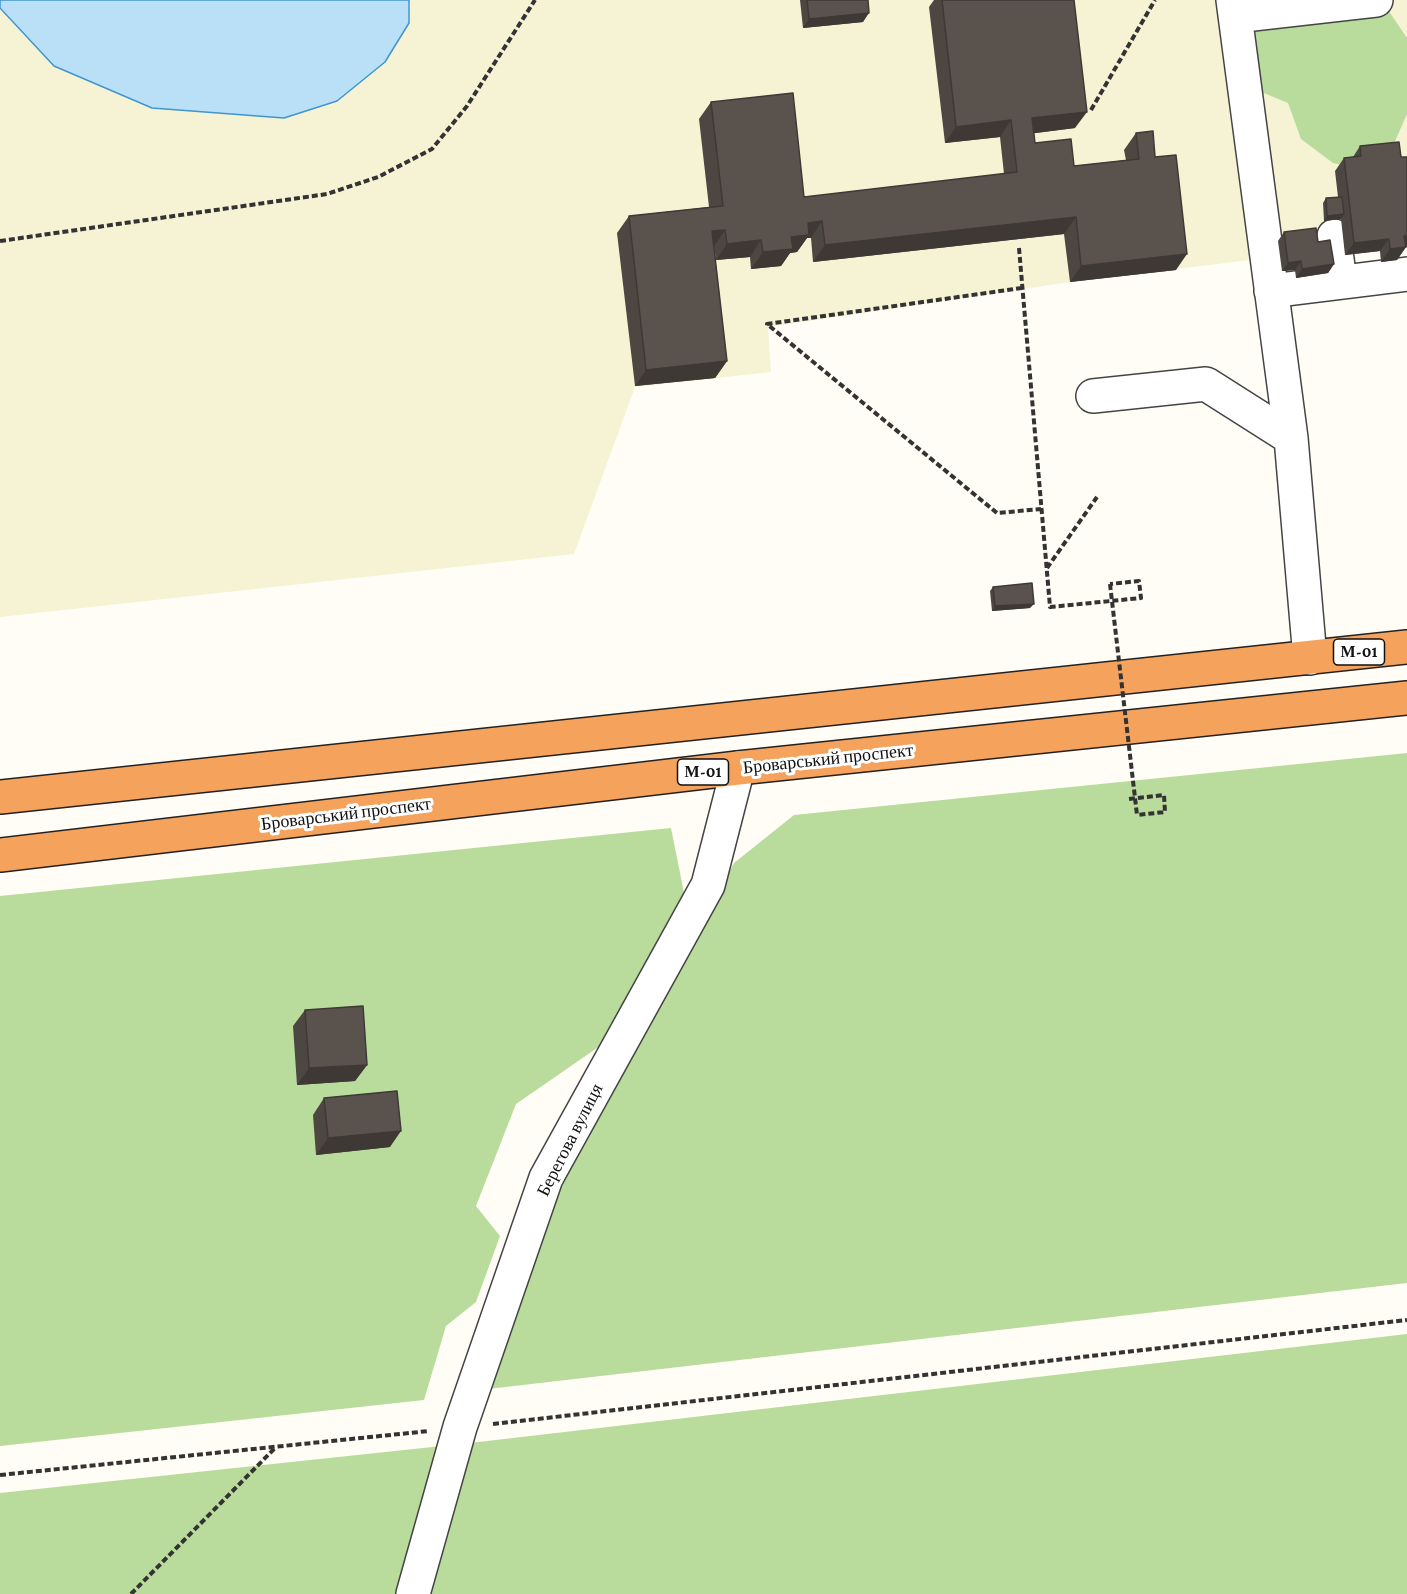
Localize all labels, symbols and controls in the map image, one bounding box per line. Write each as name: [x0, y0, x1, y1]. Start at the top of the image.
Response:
road number: М-01: [1334, 639, 1384, 665]
street label: Броварський проспект: [742, 739, 914, 779]
road number: М-01: [678, 759, 728, 785]
street label: Броварський проспект: [260, 793, 432, 835]
street label: Берегова вулиця: [532, 1080, 608, 1200]

